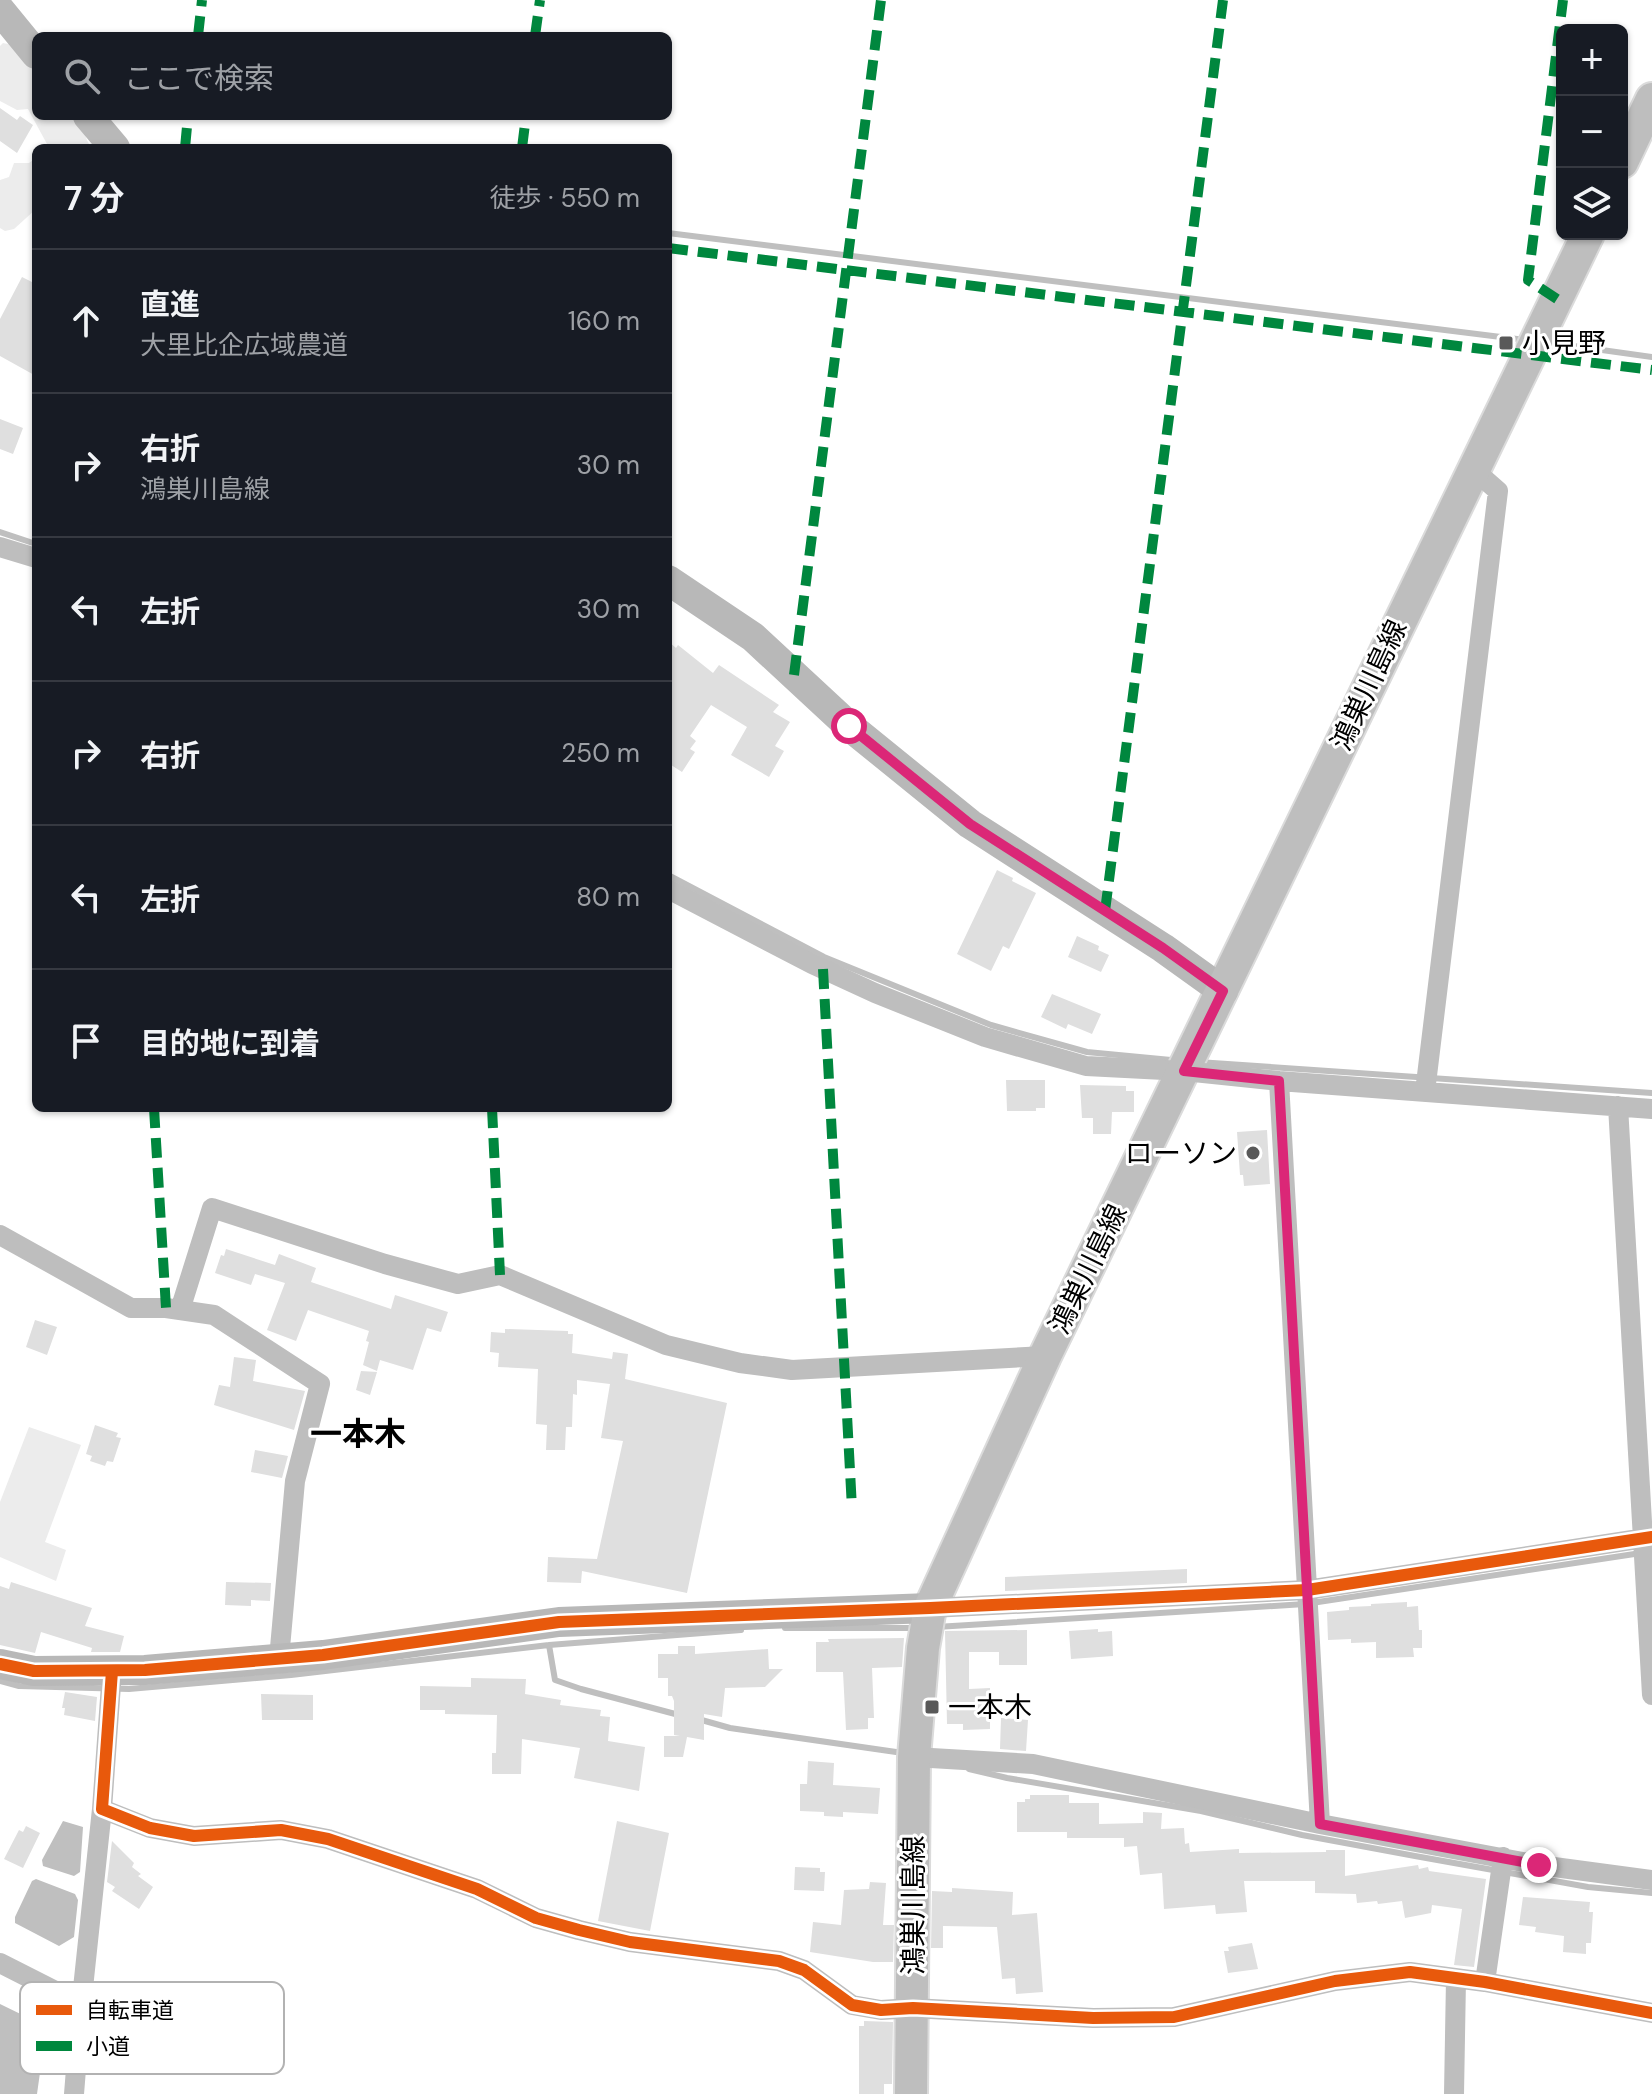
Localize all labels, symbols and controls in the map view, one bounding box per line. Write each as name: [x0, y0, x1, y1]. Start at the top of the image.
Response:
map controls: [1556, 24, 1628, 240]
button: +: [1556, 24, 1628, 96]
search box: [32, 32, 672, 120]
icon: search: [60, 54, 104, 98]
text: ここで検索: [124, 59, 274, 98]
button: −: [1556, 96, 1628, 168]
button: layers: [1556, 168, 1628, 240]
text: 7 分: [64, 176, 124, 221]
text: 徒歩 · 550 m: [489, 181, 640, 215]
text: 直進: [140, 285, 200, 324]
icon: ahead: [64, 299, 108, 343]
text: 160 m: [568, 304, 640, 338]
place label: 小見野: [1522, 325, 1606, 362]
text: 大里比企広域農道: [140, 328, 348, 362]
marker: 小見野: [1497, 334, 1515, 352]
text: 右折: [140, 429, 200, 468]
icon: right: [64, 443, 108, 487]
text: 30 m: [577, 448, 640, 482]
text: 鴻巣川島線: [140, 472, 270, 506]
icon: left: [64, 587, 108, 631]
text: 左折: [140, 592, 200, 631]
text: 30 m: [577, 592, 640, 626]
street label: 鴻巣川島線: [1323, 614, 1415, 756]
route start: [831, 708, 867, 744]
icon: right: [64, 731, 108, 775]
text: 右折: [140, 736, 200, 775]
text: 250 m: [561, 736, 640, 770]
icon: left: [64, 875, 108, 919]
text: 左折: [140, 880, 200, 919]
text: 80 m: [576, 880, 640, 914]
icon: arrive: [64, 1019, 108, 1063]
text: 目的地に到着: [140, 1024, 320, 1063]
place label: ローソン: [1125, 1135, 1237, 1172]
marker: ローソン: [1244, 1144, 1262, 1162]
street label: 鴻巣川島線: [1041, 1198, 1135, 1340]
district label: 一本木: [310, 1413, 406, 1455]
place label: 一本木: [948, 1689, 1032, 1726]
marker: 一本木: [923, 1698, 941, 1716]
street label: 鴻巣川島線: [895, 1835, 932, 1975]
route end: [1521, 1847, 1557, 1883]
legend: [20, 1982, 284, 2074]
text: 自転車道: [86, 1996, 174, 2025]
text: 小道: [86, 2032, 130, 2061]

